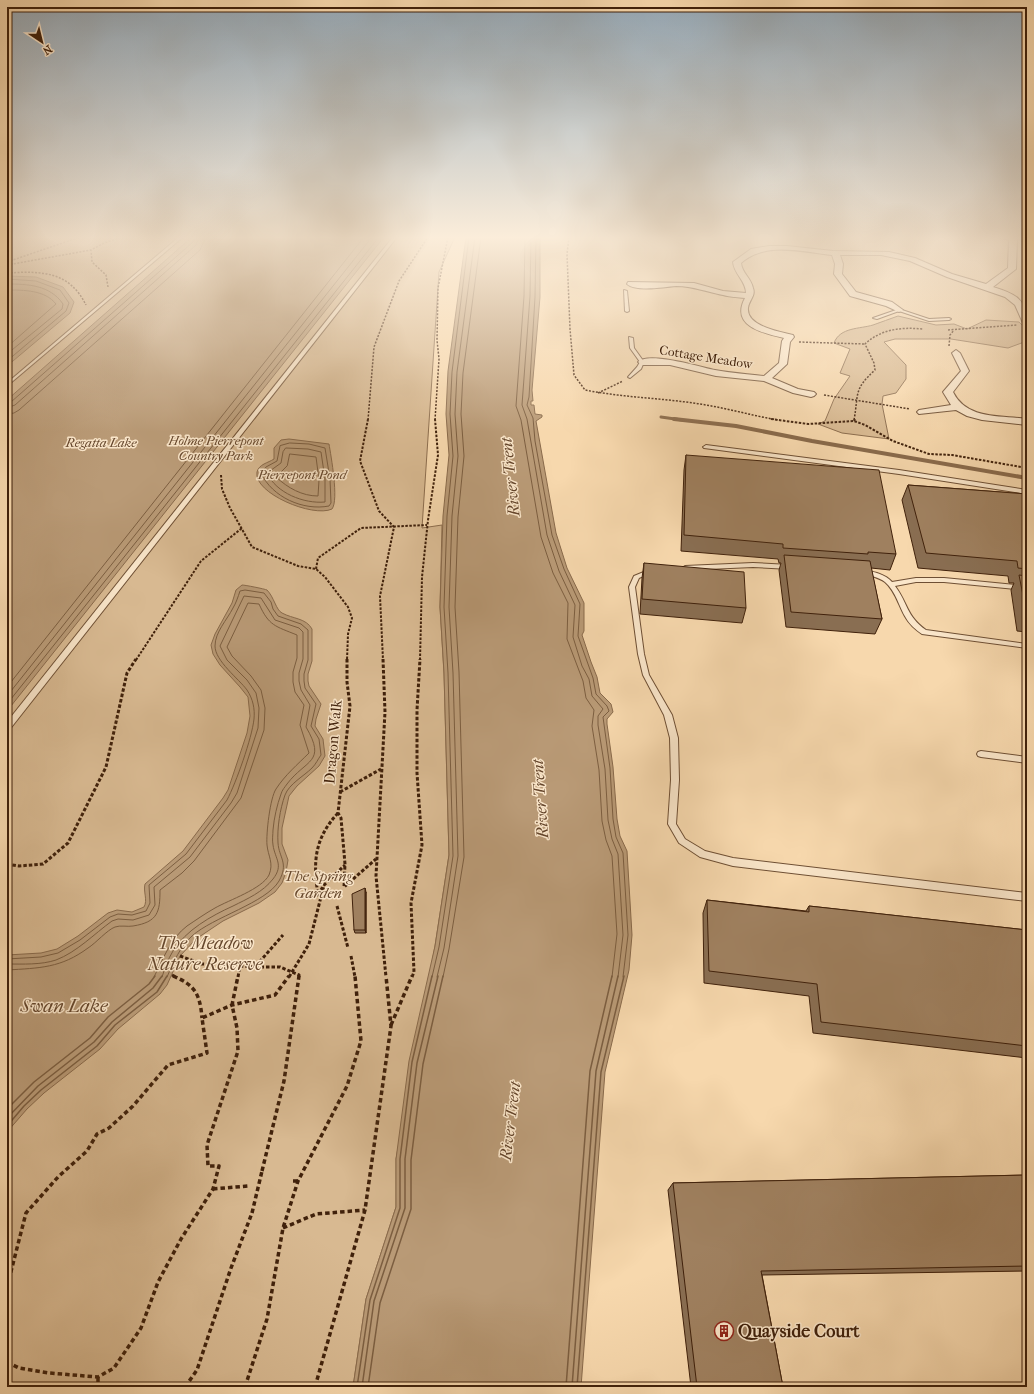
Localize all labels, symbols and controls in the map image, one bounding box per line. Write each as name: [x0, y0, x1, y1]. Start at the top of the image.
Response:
north arrow: [22, 22, 62, 62]
text: N: [40, 42, 55, 58]
street label: Cottage Meadow: [658, 342, 754, 372]
park label: Holme Pierrepont Country Park: [168, 433, 265, 463]
water label: Regatta Lake: [64, 435, 137, 450]
water label: River Trent: [496, 436, 524, 518]
water label: Pierrepont Pond: [257, 467, 349, 482]
street label: Dragon Walk: [320, 699, 346, 785]
water label: River Trent: [528, 758, 552, 840]
park label: The Spring Garden: [284, 867, 354, 902]
park label: The Meadow Nature Reserve: [147, 933, 263, 975]
water label: Swan Lake: [19, 995, 109, 1017]
water label: River Trent: [496, 1079, 524, 1162]
building icon: Quayside Court: [713, 1320, 735, 1342]
place label: Quayside Court: [738, 1321, 860, 1342]

